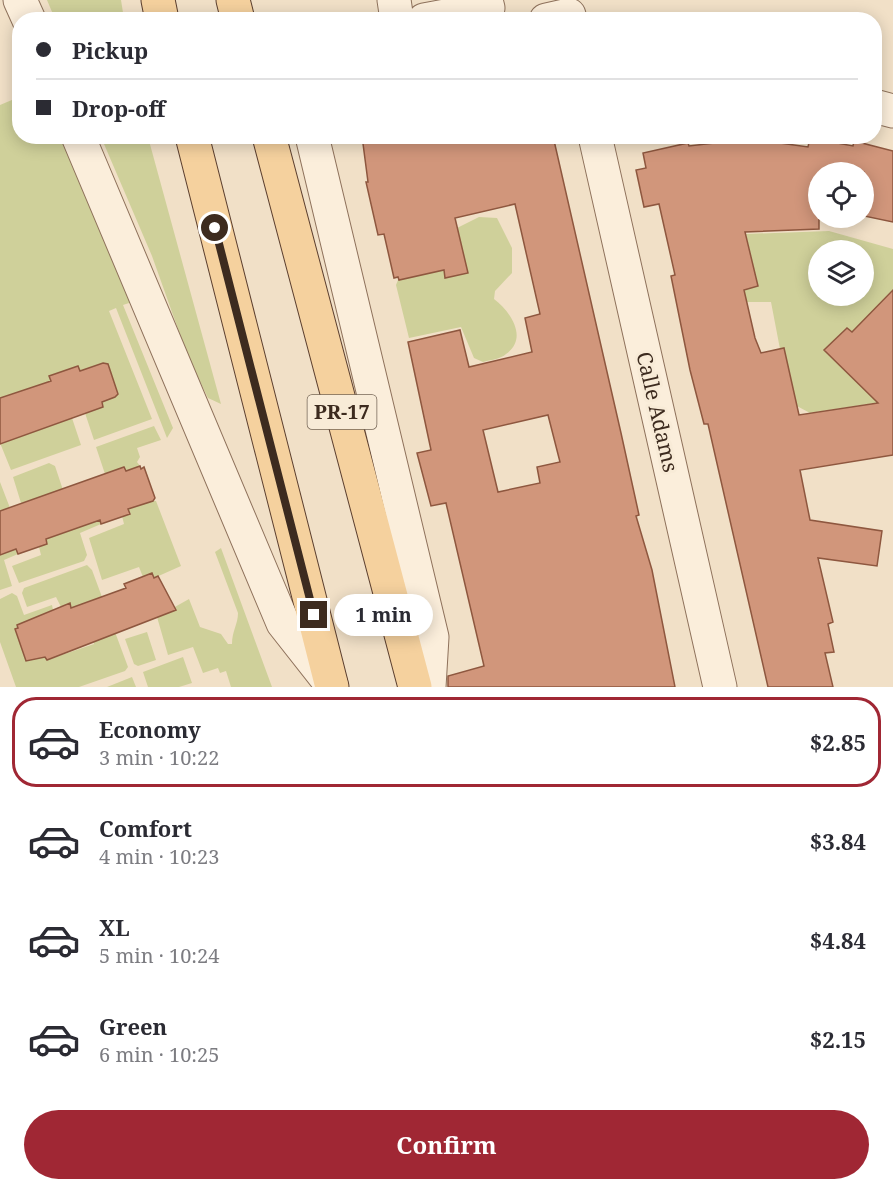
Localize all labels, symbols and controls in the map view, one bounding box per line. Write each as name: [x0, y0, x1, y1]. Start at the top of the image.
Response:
text: Pickup: [72, 35, 148, 65]
text: Drop-off: [72, 93, 165, 123]
map controls: [808, 162, 874, 306]
button: locate: [808, 162, 874, 228]
route start: [201, 214, 228, 241]
button: layers: [808, 240, 874, 306]
street label: Calle Adams: [631, 349, 685, 475]
road number: PR-17: [308, 395, 376, 429]
callout: 1 min: [335, 594, 434, 636]
route end: [300, 601, 327, 628]
text: 1 min: [355, 601, 412, 628]
text: Economy: [99, 714, 201, 744]
icon: car: [27, 715, 81, 769]
text: $2.85: [810, 727, 866, 757]
text: 3 min · 10:22: [99, 744, 219, 771]
text: Comfort: [99, 813, 192, 843]
icon: car: [27, 814, 81, 868]
text: $3.84: [810, 826, 866, 856]
text: 4 min · 10:23: [99, 843, 219, 870]
text: XL: [99, 912, 130, 942]
icon: car: [27, 913, 81, 967]
text: $4.84: [810, 925, 866, 955]
text: 5 min · 10:24: [99, 942, 219, 969]
text: Green: [99, 1011, 167, 1041]
icon: car: [27, 1012, 81, 1066]
text: $2.15: [810, 1024, 866, 1054]
text: 6 min · 10:25: [99, 1041, 219, 1068]
button: Confirm: [24, 1110, 869, 1179]

